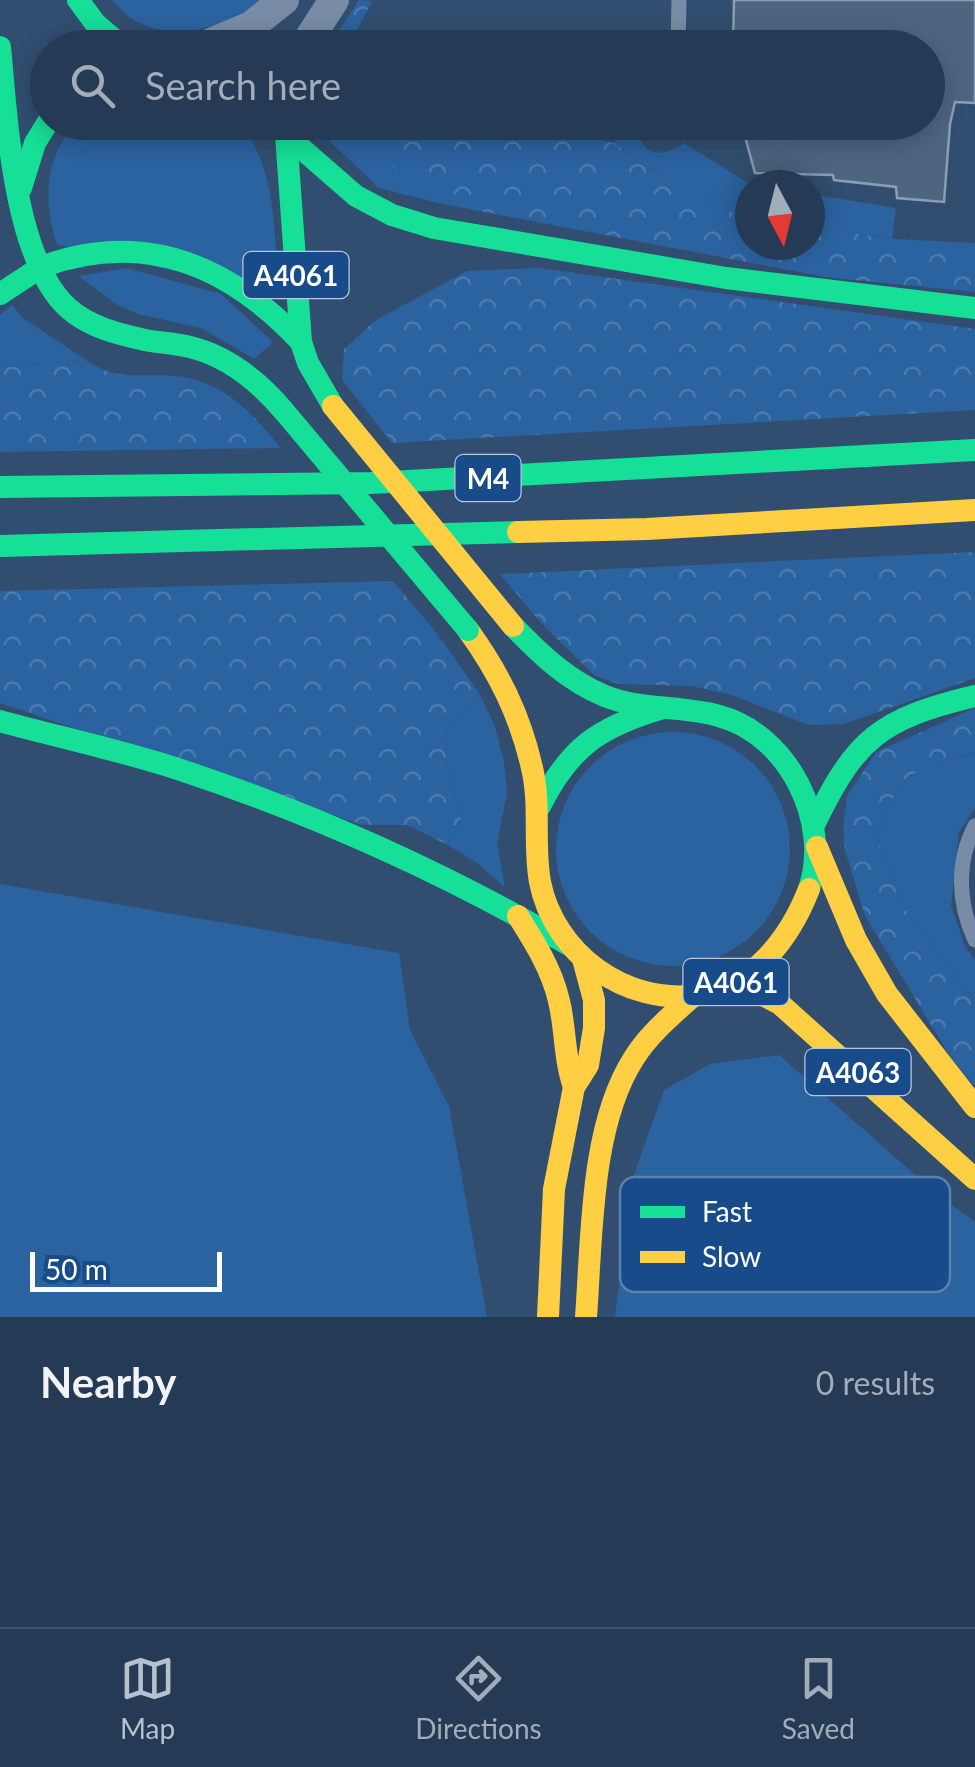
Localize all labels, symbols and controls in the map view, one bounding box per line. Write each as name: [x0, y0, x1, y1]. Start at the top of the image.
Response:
search box: [30, 30, 945, 140]
icon: search: [65, 58, 120, 113]
text: Search here: [145, 62, 341, 108]
north arrow: [735, 170, 825, 260]
road number: A4061: [244, 252, 348, 298]
road number: M4: [456, 455, 520, 501]
road number: A4061: [684, 959, 788, 1005]
road number: A4063: [806, 1049, 910, 1095]
legend: [620, 1177, 950, 1292]
text: Fast: [702, 1194, 752, 1228]
text: Slow: [702, 1239, 761, 1273]
scale bar: [30, 1247, 222, 1292]
text: 50 m: [45, 1252, 108, 1286]
text: Nearby: [40, 1357, 177, 1407]
text: 0 results: [816, 1363, 935, 1402]
tab: Map: [120, 1651, 175, 1745]
tab: Directions: [415, 1651, 542, 1745]
tab: Saved: [782, 1651, 855, 1745]

